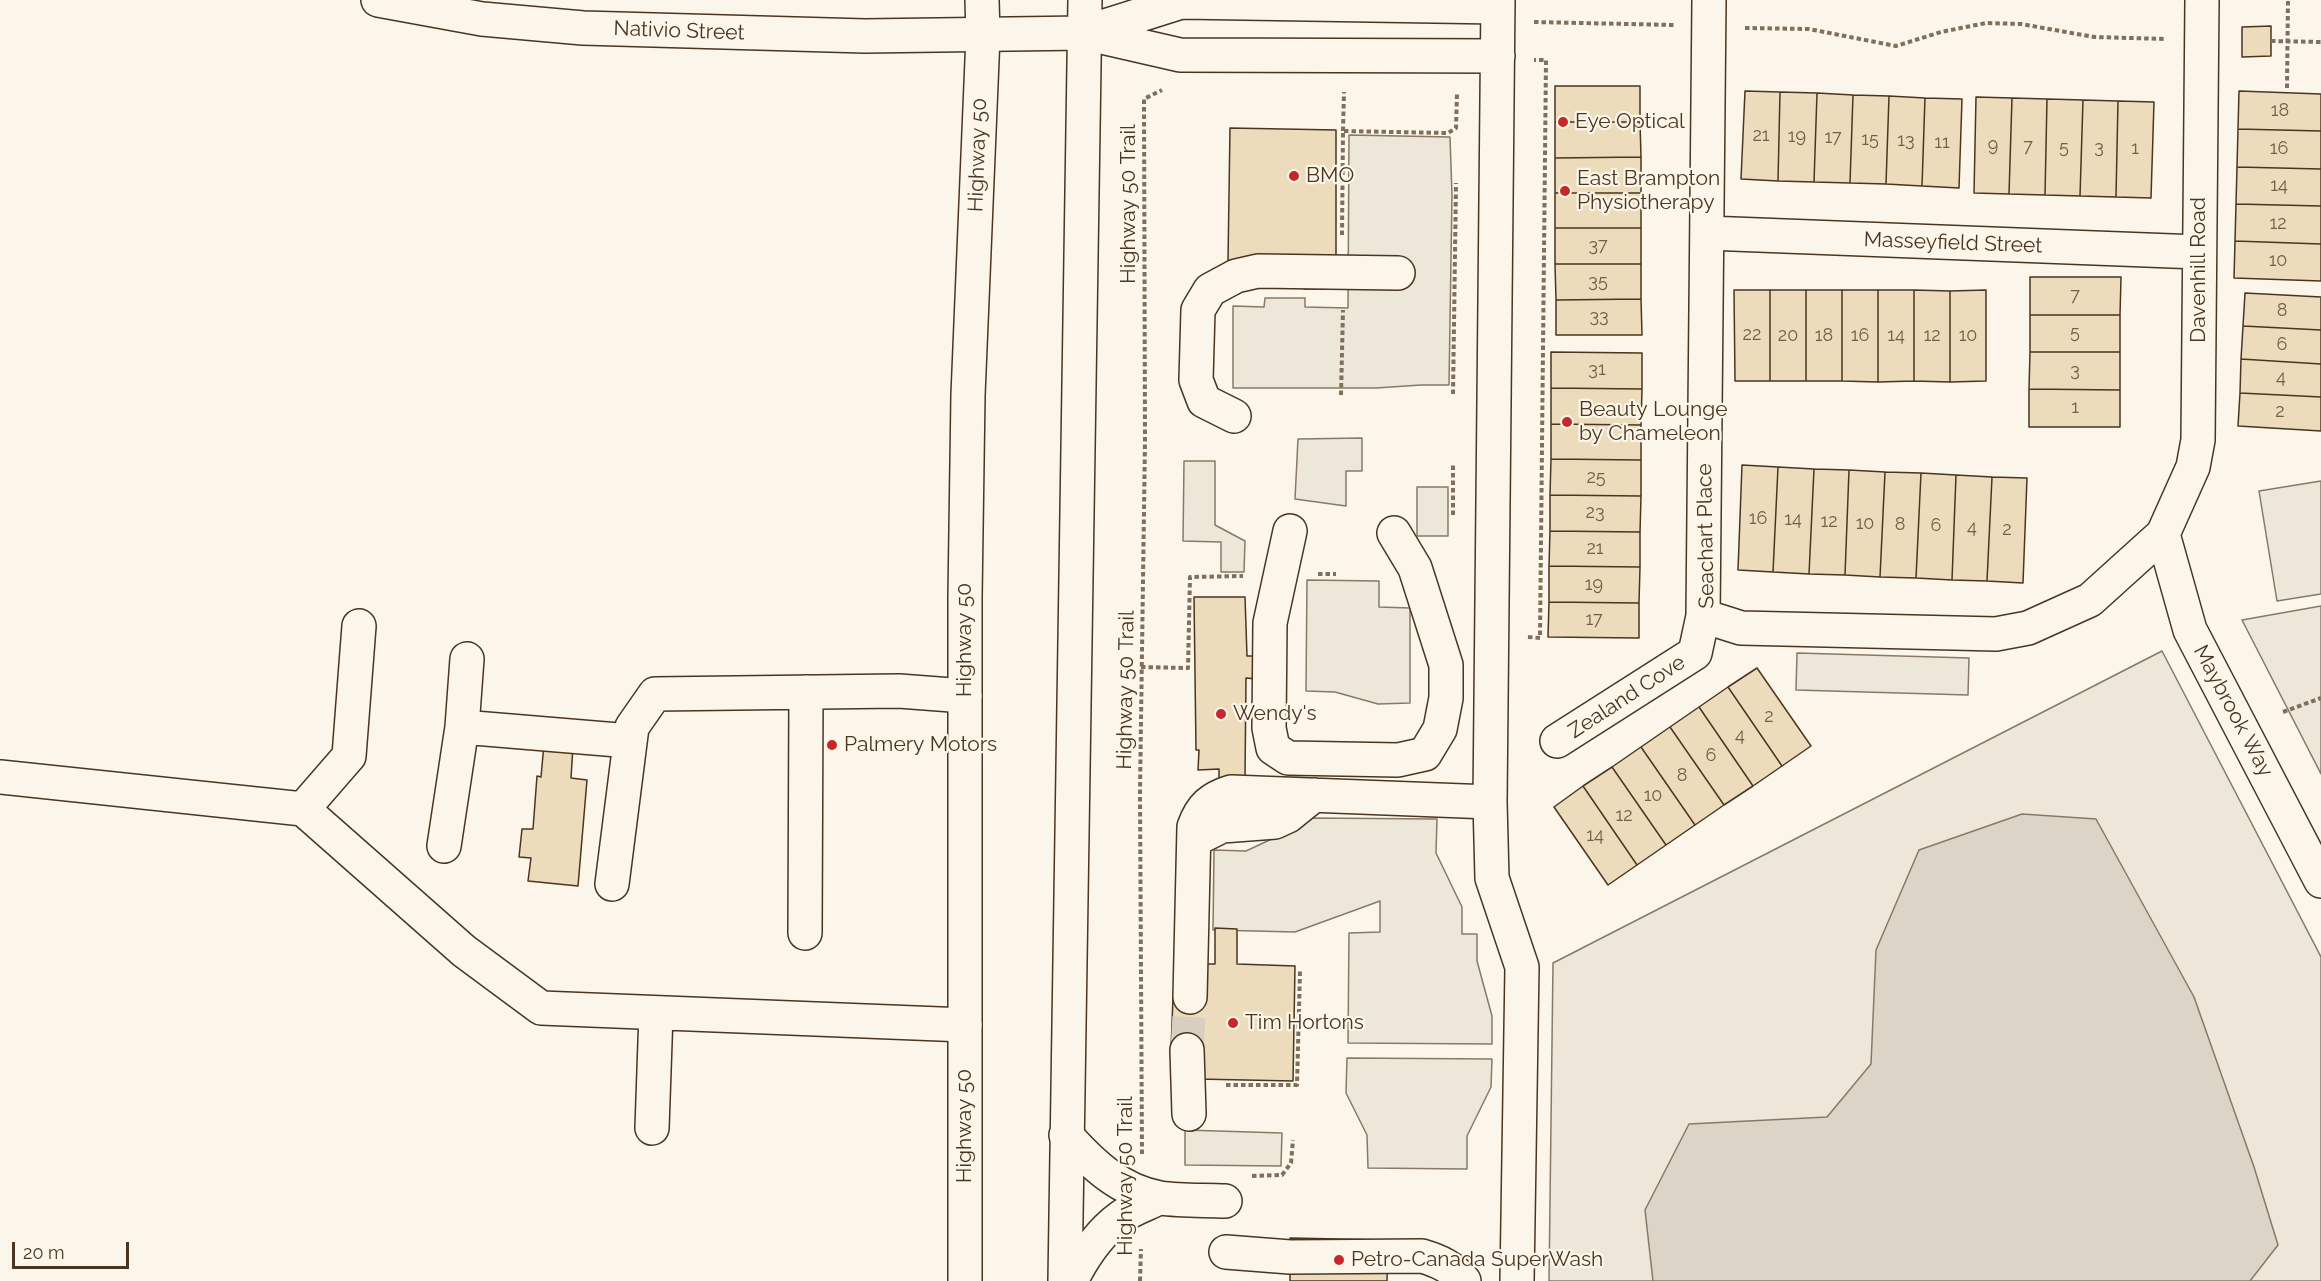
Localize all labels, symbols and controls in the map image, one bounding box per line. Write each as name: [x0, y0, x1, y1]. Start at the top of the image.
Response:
street label: Nativio Street: [613, 16, 745, 46]
street label: Highway 50: [963, 98, 993, 212]
house number: 18: [2271, 100, 2289, 122]
place label: Eye Optical: [1575, 109, 1685, 135]
marker: Eye Optical: [1556, 115, 1570, 129]
street label: Highway 50 Trail: [1116, 124, 1142, 284]
house number: 21: [1752, 125, 1770, 147]
house number: 19: [1788, 126, 1806, 148]
house number: 17: [1824, 127, 1842, 149]
house number: 15: [1861, 129, 1879, 151]
house number: 13: [1897, 130, 1915, 152]
house number: 11: [1934, 132, 1950, 154]
house number: 9: [1988, 135, 1998, 157]
house number: 7: [2023, 136, 2033, 158]
house number: 5: [2059, 137, 2069, 159]
house number: 3: [2094, 137, 2104, 159]
house number: 1: [2131, 138, 2139, 160]
house number: 16: [2270, 138, 2288, 160]
place label: BMO: [1306, 163, 1354, 189]
place label: East Brampton Physiotherapy: [1577, 166, 1720, 216]
marker: BMO: [1287, 169, 1301, 183]
house number: 14: [2270, 175, 2288, 197]
marker: East Brampton Physiotherapy: [1558, 184, 1572, 198]
street label: Davenhill Road: [2186, 197, 2212, 343]
house number: 12: [2269, 213, 2287, 235]
street label: Masseyfield Street: [1863, 227, 2043, 259]
house number: 37: [1588, 235, 1608, 257]
house number: 10: [2269, 250, 2287, 272]
house number: 35: [1588, 271, 1608, 293]
house number: 7: [2070, 285, 2080, 307]
house number: 8: [2277, 300, 2287, 322]
house number: 33: [1589, 306, 1609, 328]
house number: 5: [2070, 322, 2080, 344]
house number: 22: [1743, 324, 1761, 346]
house number: 20: [1778, 325, 1798, 347]
house number: 18: [1815, 325, 1833, 347]
house number: 16: [1851, 325, 1869, 347]
house number: 14: [1887, 325, 1905, 347]
house number: 12: [1923, 325, 1941, 347]
house number: 10: [1959, 325, 1977, 347]
house number: 6: [2277, 334, 2287, 356]
house number: 31: [1588, 359, 1606, 381]
house number: 3: [2070, 360, 2080, 382]
house number: 4: [2276, 367, 2286, 389]
place label: Beauty Lounge by Chameleon: [1579, 397, 1728, 447]
house number: 1: [2071, 397, 2079, 419]
house number: 2: [2275, 401, 2285, 423]
marker: Beauty Lounge by Chameleon: [1560, 415, 1574, 429]
street label: Seachart Place: [1692, 463, 1720, 609]
house number: 25: [1586, 467, 1606, 489]
house number: 23: [1586, 502, 1604, 524]
house number: 16: [1749, 508, 1767, 530]
house number: 14: [1784, 509, 1802, 531]
house number: 12: [1820, 511, 1838, 533]
house number: 10: [1856, 513, 1874, 535]
house number: 8: [1895, 514, 1905, 536]
house number: 6: [1931, 515, 1941, 537]
house number: 4: [1967, 517, 1977, 539]
house number: 2: [2002, 519, 2012, 541]
house number: 21: [1586, 538, 1604, 560]
house number: 19: [1585, 574, 1603, 596]
street label: Highway 50: [952, 583, 978, 697]
house number: 17: [1585, 609, 1603, 631]
street label: Highway 50 Trail: [1112, 610, 1140, 770]
street label: Maybrook Way: [2188, 641, 2278, 781]
street label: Zealand Cove: [1564, 650, 1690, 744]
place label: Wendy's: [1233, 701, 1317, 727]
house number: 2: [1764, 706, 1774, 728]
marker: Wendy's: [1214, 707, 1228, 721]
house number: 4: [1735, 725, 1745, 747]
place label: Palmery Motors: [844, 732, 997, 758]
marker: Palmery Motors: [825, 738, 839, 752]
house number: 6: [1706, 745, 1716, 767]
house number: 8: [1677, 765, 1687, 787]
house number: 10: [1644, 785, 1662, 807]
house number: 12: [1615, 805, 1633, 827]
house number: 14: [1586, 825, 1604, 847]
place label: Tim Hortons: [1245, 1010, 1364, 1036]
marker: Tim Hortons: [1226, 1016, 1240, 1030]
street label: Highway 50: [952, 1069, 978, 1183]
street label: Highway 50 Trail: [1113, 1096, 1139, 1256]
scale bar: [15, 1230, 132, 1268]
text: 20 m: [23, 1242, 65, 1263]
place label: Petro-Canada SuperWash: [1351, 1247, 1603, 1273]
marker: Petro-Canada SuperWash: [1332, 1253, 1346, 1267]

